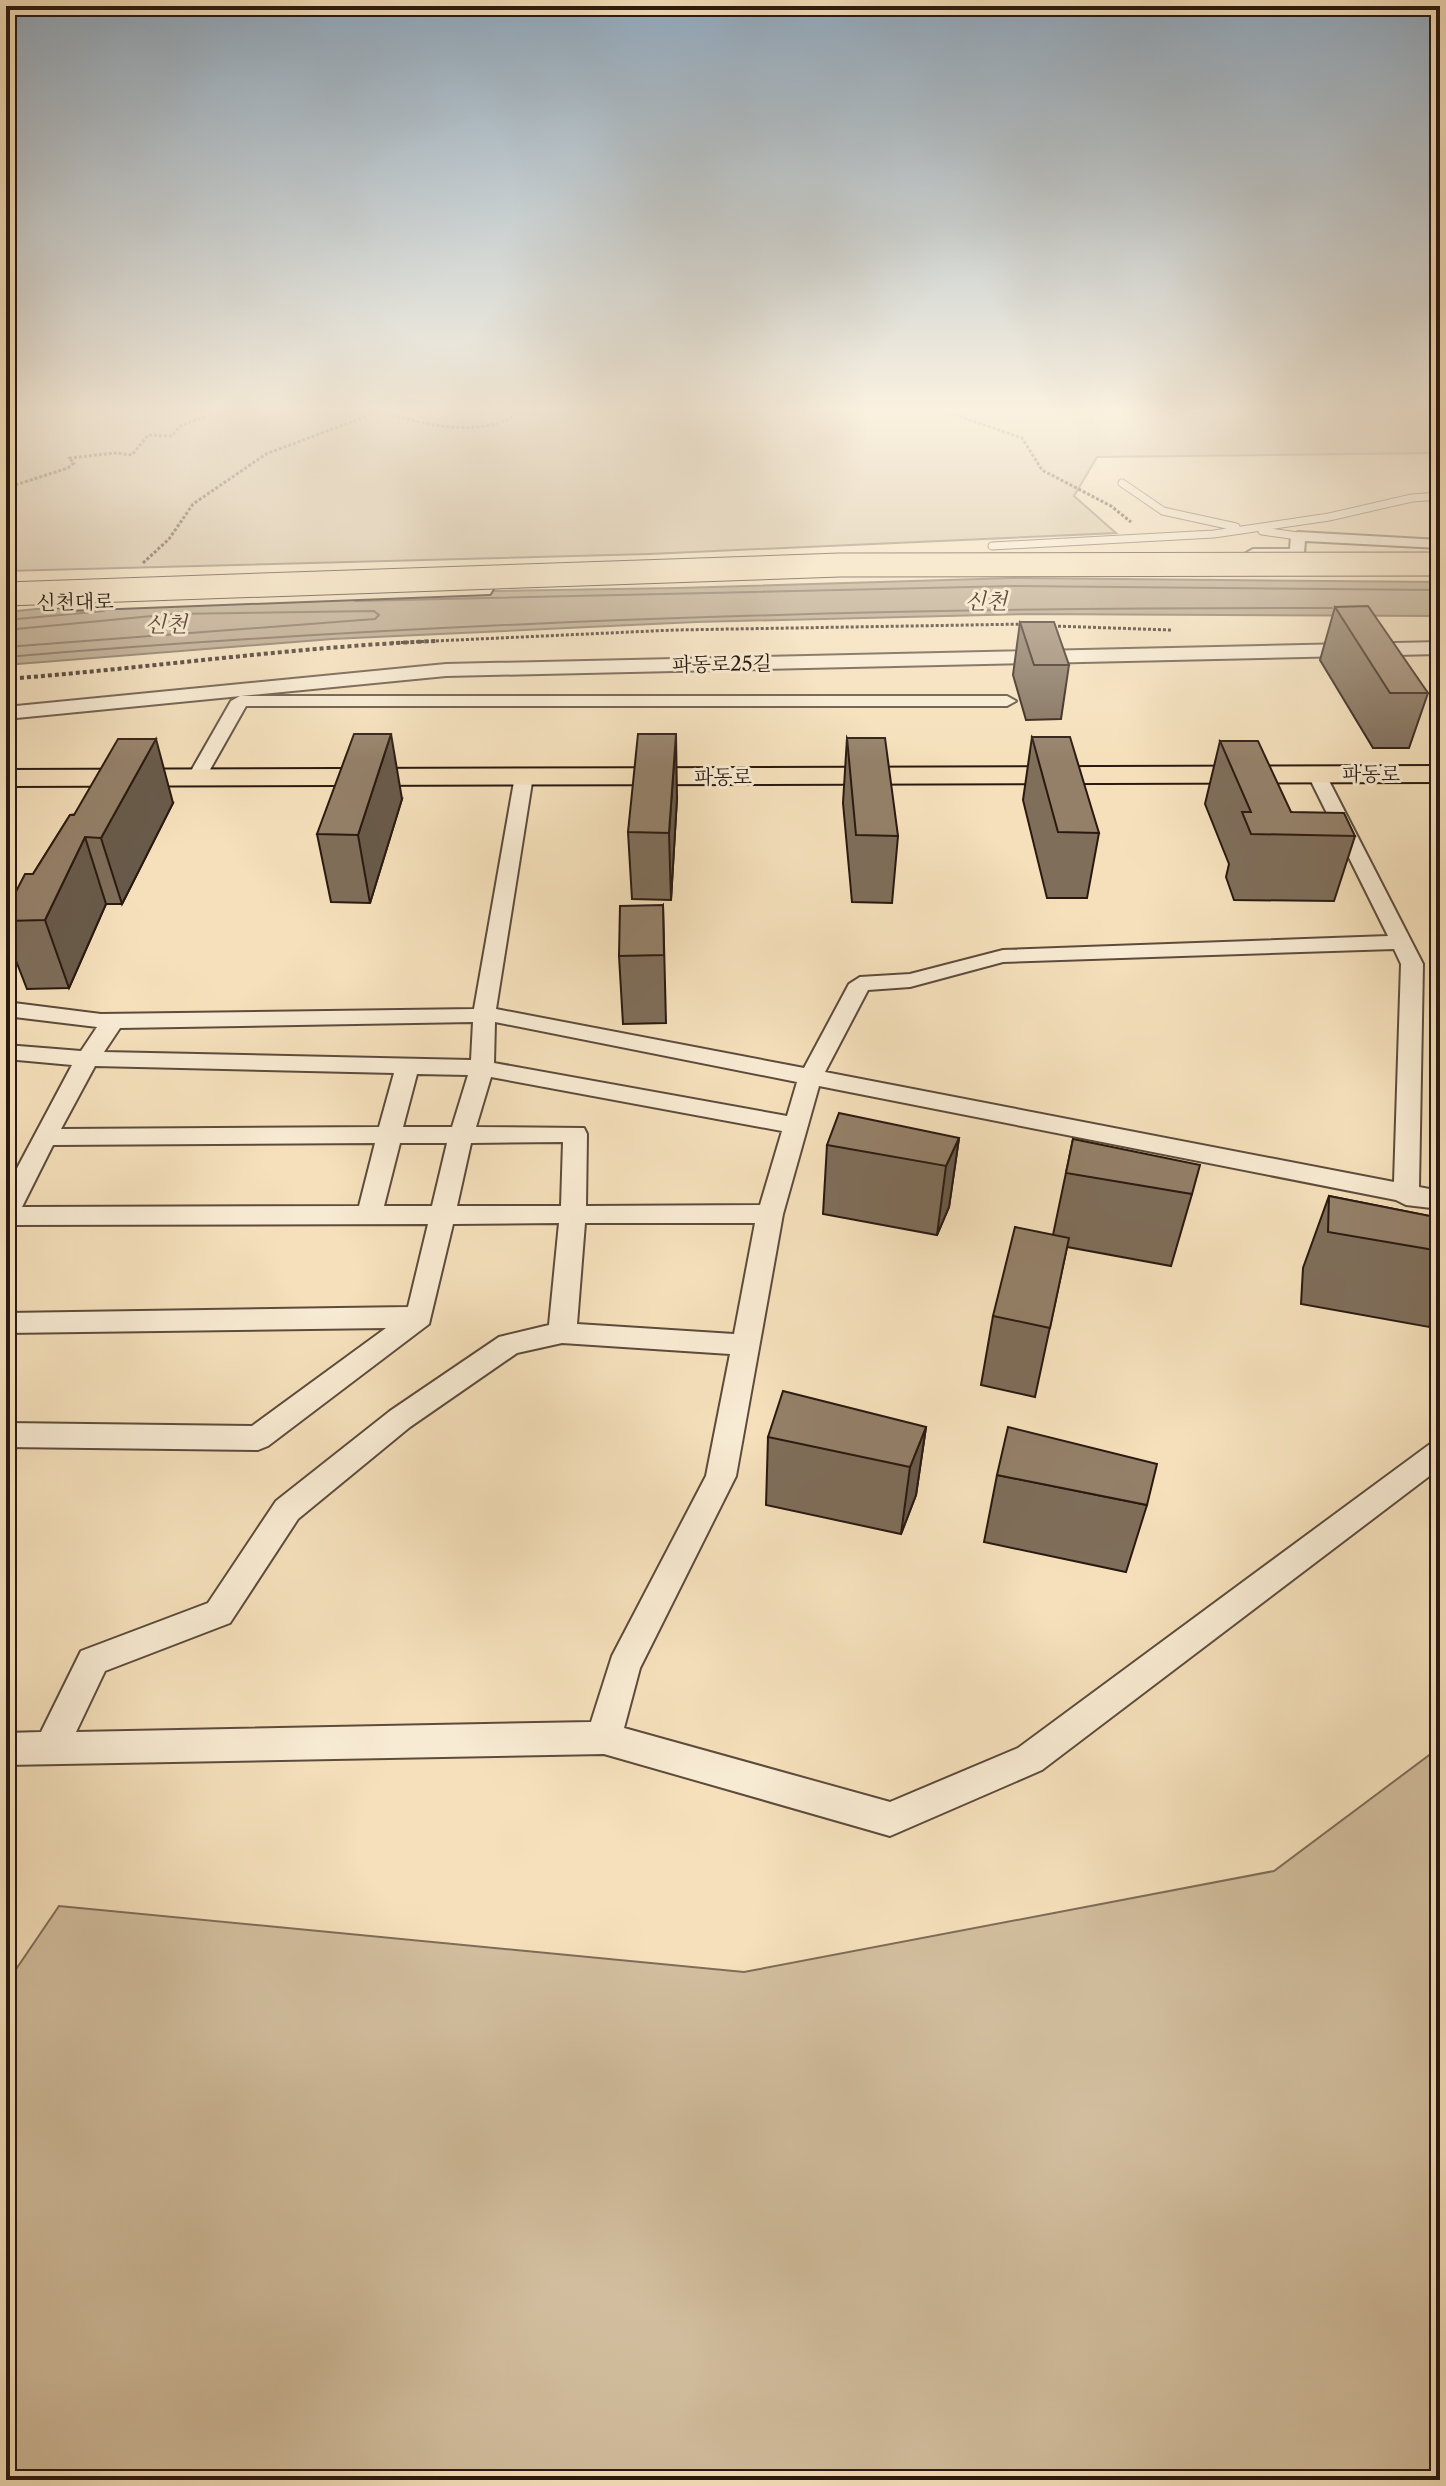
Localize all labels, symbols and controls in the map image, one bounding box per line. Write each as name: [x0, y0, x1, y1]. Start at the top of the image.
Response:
water label: 신천: [965, 588, 1009, 615]
street label: 신천대로: [36, 589, 114, 615]
water label: 신천: [145, 611, 189, 638]
street label: 파동로25길: [672, 651, 772, 677]
street label: 파동로: [1342, 762, 1400, 786]
street label: 파동로: [694, 765, 752, 789]

